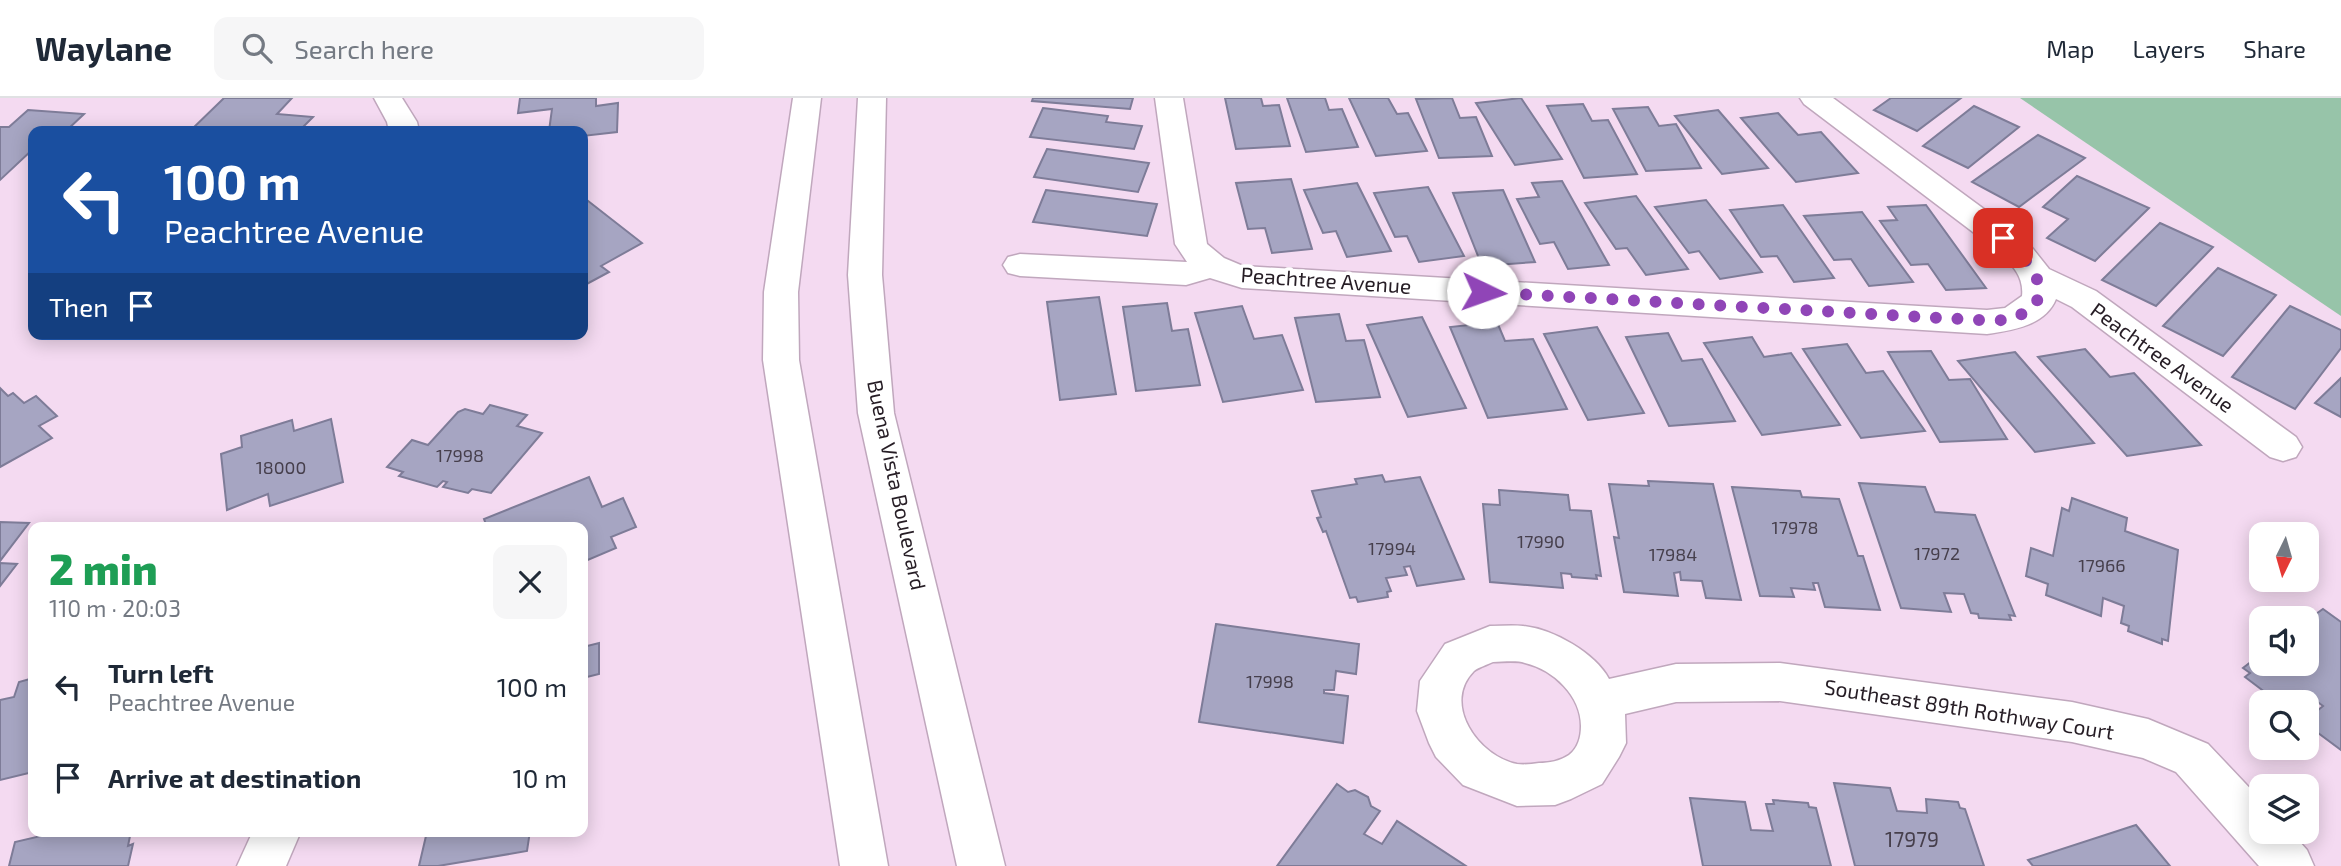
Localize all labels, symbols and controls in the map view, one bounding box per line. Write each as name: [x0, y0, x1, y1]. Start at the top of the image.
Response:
search box: [214, 17, 704, 80]
text: Waylane: [35, 28, 172, 68]
icon: search: [238, 29, 276, 67]
text: Search here: [294, 33, 434, 64]
text: Map: [2046, 34, 2094, 63]
text: Layers: [2132, 34, 2205, 63]
text: Share: [2243, 34, 2306, 63]
text: 100 m: [164, 151, 301, 210]
icon: left: [49, 154, 140, 245]
pin: [1973, 208, 2033, 268]
text: Peachtree Avenue: [164, 211, 424, 249]
icon: arrive: [1984, 219, 2022, 257]
position arrow: [1446, 255, 1520, 329]
street label: Peachtree Avenue: [1240, 261, 1412, 298]
icon: arrive: [122, 287, 160, 325]
text: Then: [49, 291, 108, 322]
street label: Peachtree Avenue: [2086, 296, 2239, 417]
street label: Buena Vista Boulevard: [863, 377, 932, 592]
house number: 17998: [436, 444, 484, 466]
house number: 18000: [256, 456, 306, 478]
house number: 17978: [1772, 516, 1818, 538]
north arrow: [2249, 522, 2319, 592]
map controls: [2249, 522, 2319, 844]
house number: 17990: [1517, 530, 1565, 552]
house number: 17994: [1368, 537, 1416, 559]
house number: 17972: [1914, 542, 1960, 564]
text: 2 min: [49, 543, 158, 593]
house number: 17984: [1649, 543, 1697, 565]
button: close: [493, 545, 567, 619]
house number: 17966: [2078, 554, 2126, 576]
text: 110 m · 20:03: [49, 594, 181, 622]
button: sound: [2249, 606, 2319, 676]
text: Turn left: [108, 657, 214, 688]
icon: left: [49, 668, 87, 706]
house number: 17998: [1246, 670, 1294, 692]
text: 100 m: [497, 671, 567, 702]
street label: Southeast 89th Rothway Court: [1823, 673, 2116, 744]
text: Peachtree Avenue: [108, 688, 295, 716]
button: search: [2249, 690, 2319, 760]
icon: arrive: [49, 759, 87, 797]
text: Arrive at destination: [108, 762, 361, 793]
text: 10 m: [512, 762, 567, 793]
button: layers: [2249, 774, 2319, 844]
house number: 17979: [1885, 826, 1939, 851]

